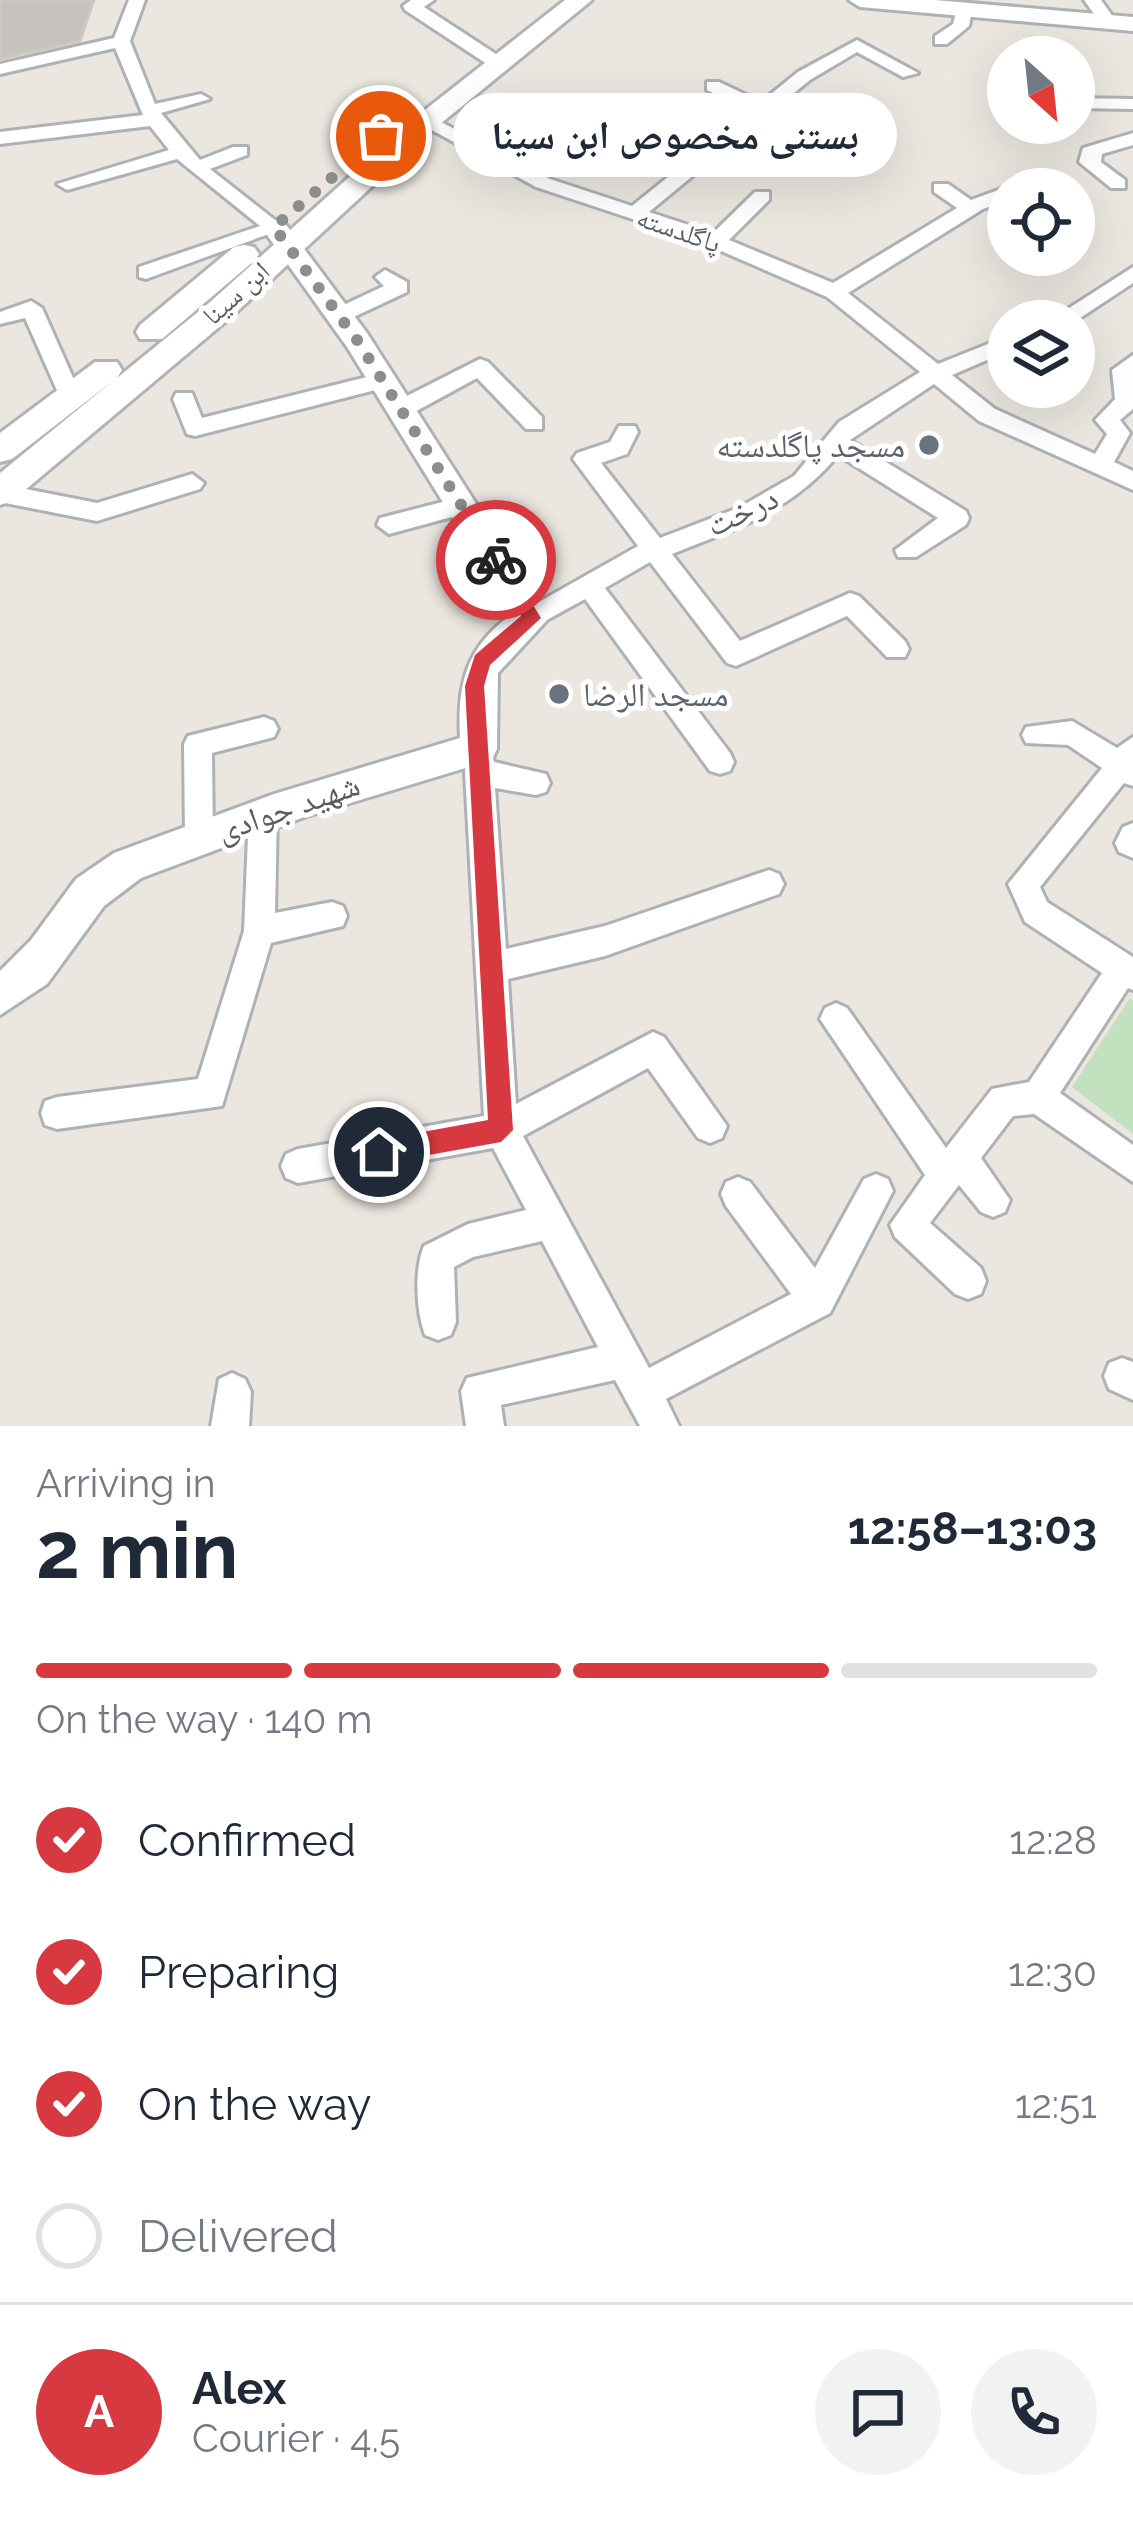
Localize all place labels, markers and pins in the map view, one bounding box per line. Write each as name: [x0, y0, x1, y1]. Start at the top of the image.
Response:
pin: [330, 85, 432, 187]
callout: بستنی مخصوص ابن سینا: [453, 94, 897, 178]
place label: مسجد پاگلدسته: [716, 426, 905, 465]
marker: مسجد پاگلدسته: [916, 432, 942, 458]
place label: مسجد الرضا: [583, 675, 728, 714]
marker: مسجد الرضا: [546, 681, 572, 707]
pin: [328, 1101, 430, 1203]

